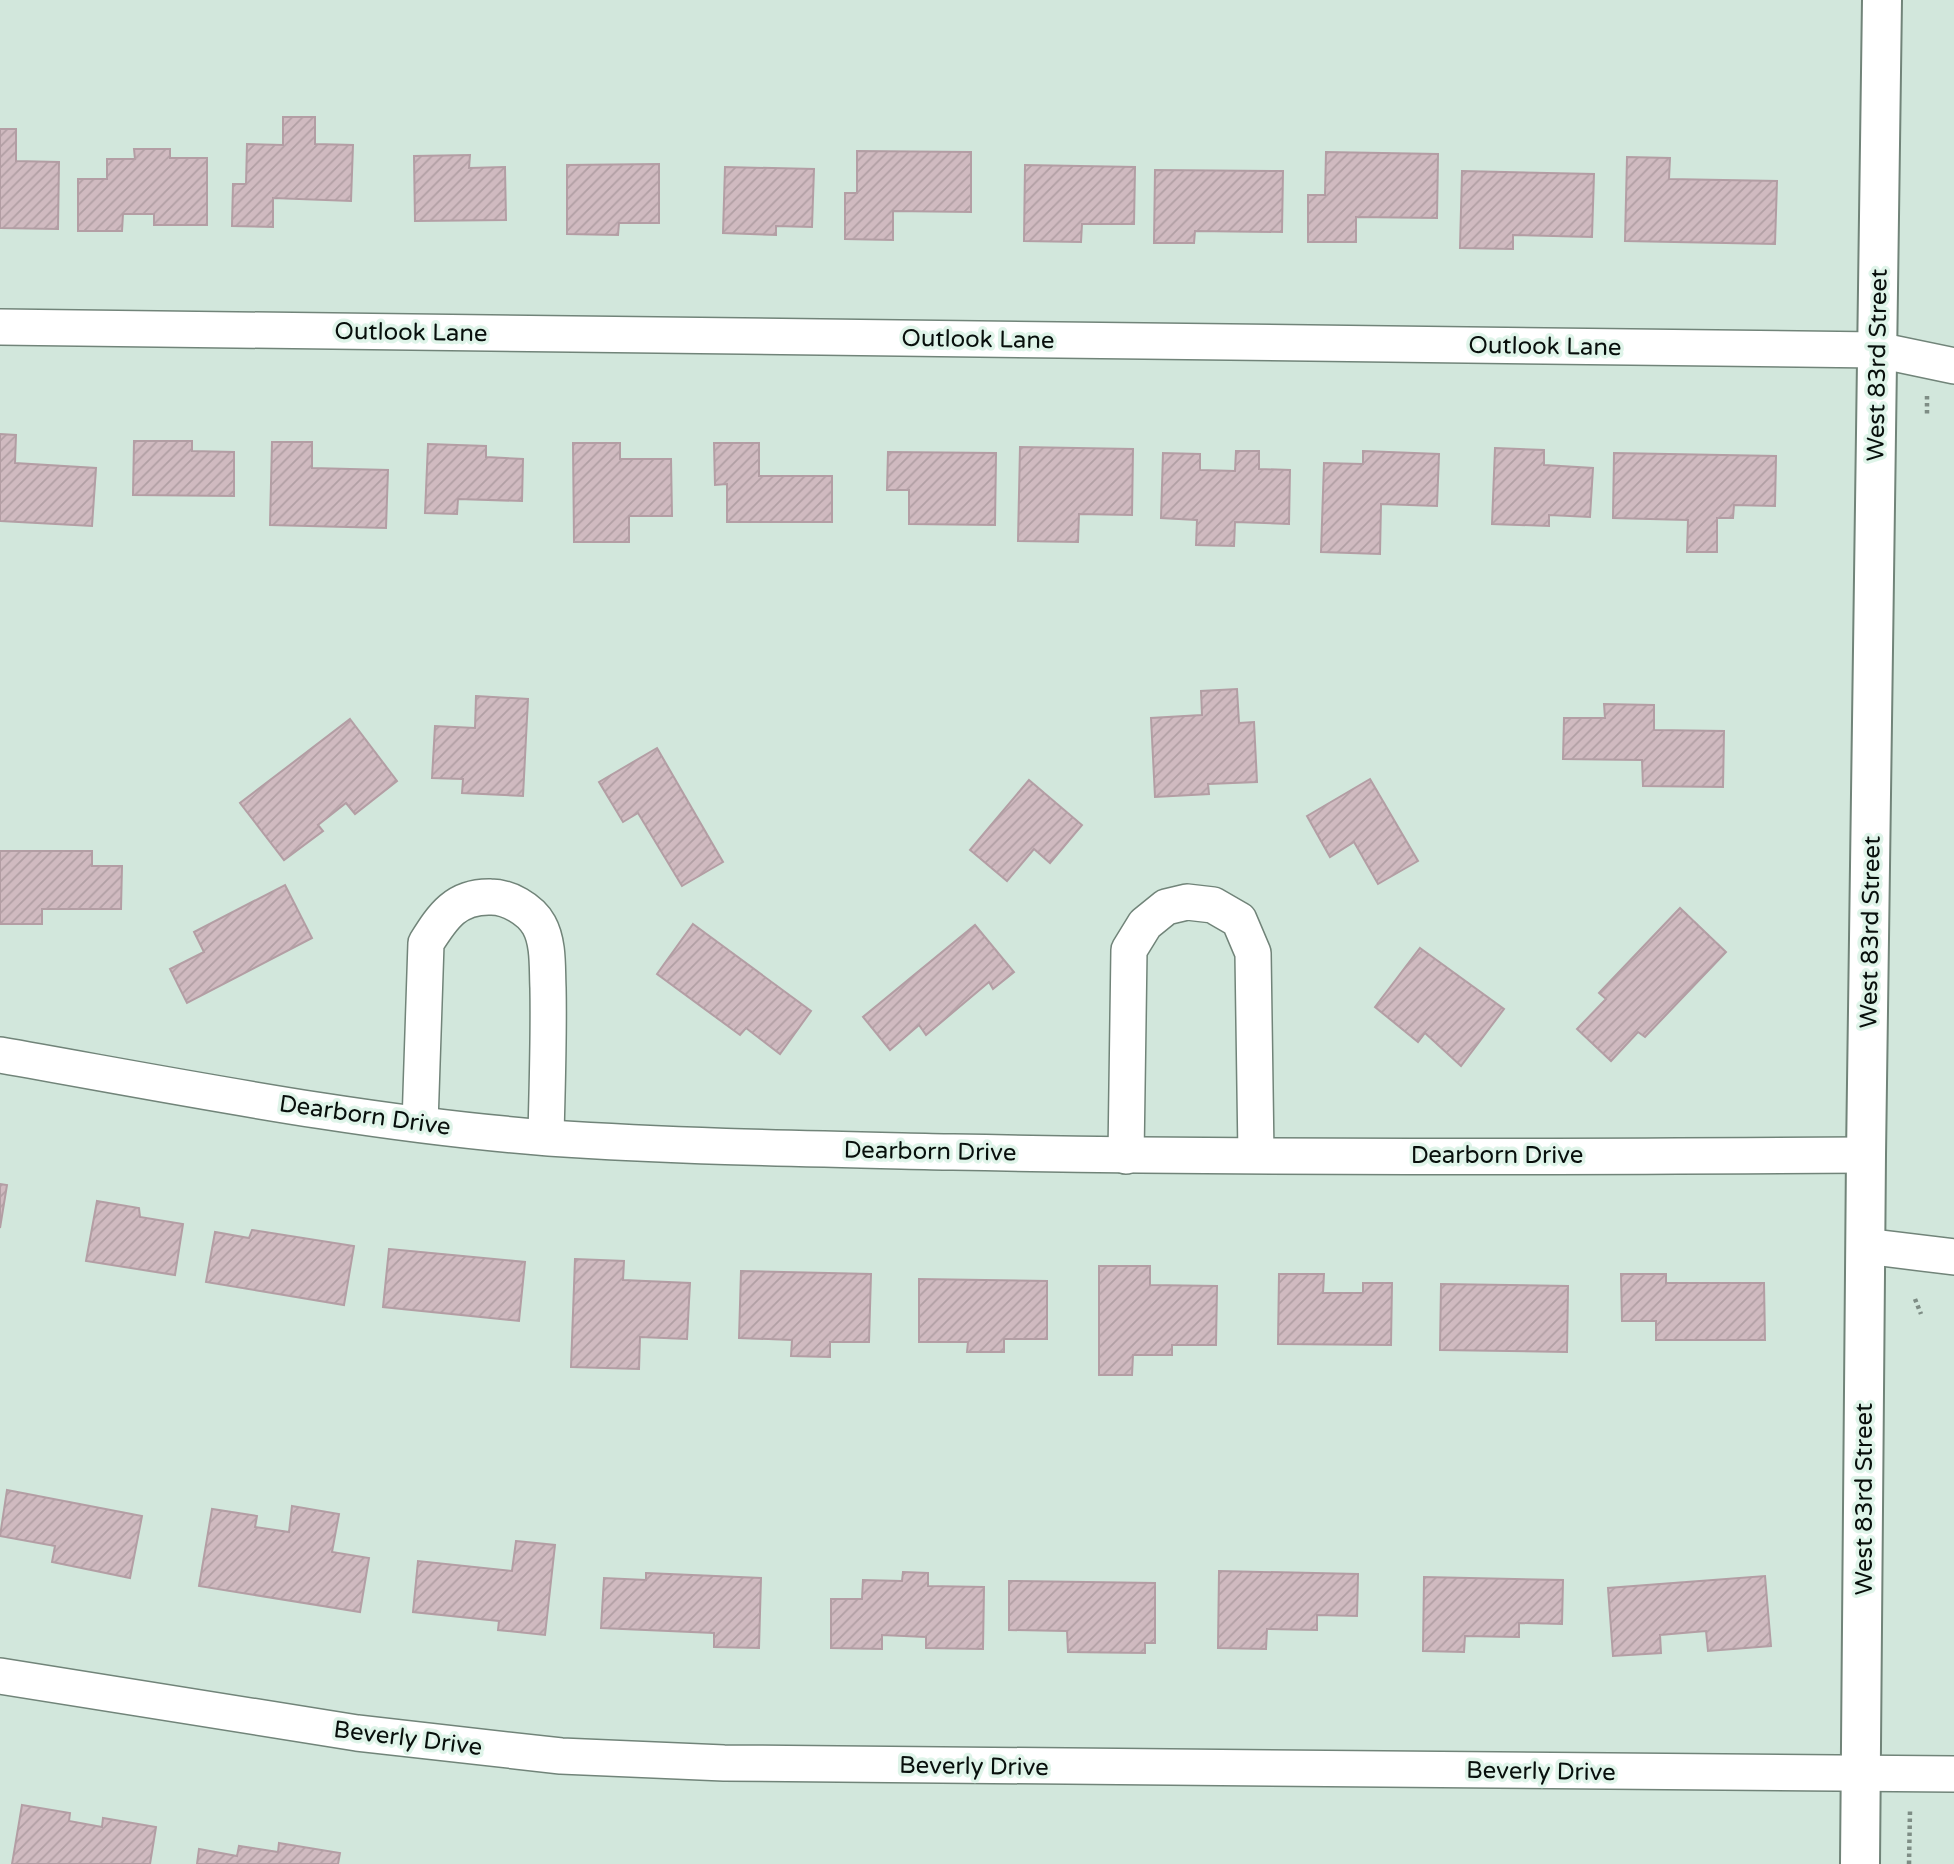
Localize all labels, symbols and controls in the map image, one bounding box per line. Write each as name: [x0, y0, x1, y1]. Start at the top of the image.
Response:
street label: West 83rd Street: [1861, 268, 1894, 462]
street label: Outlook Lane: [334, 317, 488, 348]
street label: Outlook Lane: [901, 324, 1055, 355]
street label: Outlook Lane: [1468, 331, 1622, 362]
street label: West 83rd Street: [1854, 835, 1887, 1029]
street label: Dearborn Drive: [277, 1089, 452, 1142]
street label: Dearborn Drive: [843, 1135, 1017, 1168]
street label: Dearborn Drive: [1411, 1141, 1583, 1170]
street label: West 83rd Street: [1850, 1403, 1879, 1595]
street label: Beverly Drive: [332, 1715, 484, 1762]
street label: Beverly Drive: [899, 1751, 1049, 1782]
street label: Beverly Drive: [1466, 1756, 1616, 1787]

